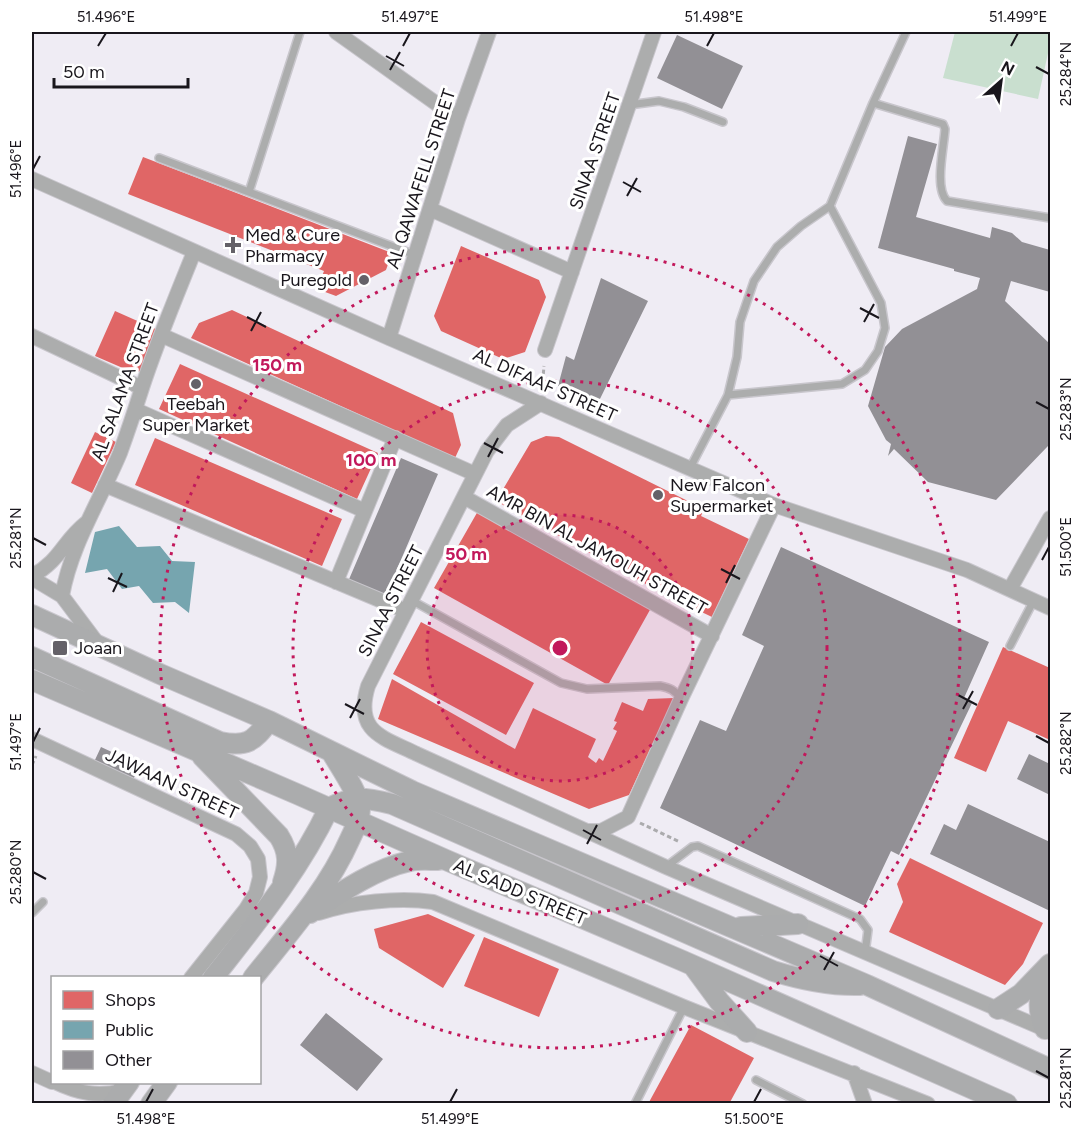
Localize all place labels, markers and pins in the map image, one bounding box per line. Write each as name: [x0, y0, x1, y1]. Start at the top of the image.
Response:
place label: Med & Cure Pharmacy: [245, 224, 340, 267]
marker: Med & Cure Pharmacy: [226, 238, 240, 252]
place label: Puregold: [280, 269, 352, 291]
marker: Puregold: [357, 273, 371, 287]
marker: Teebah Super Market: [189, 377, 203, 391]
place label: Teebah Super Market: [142, 393, 250, 436]
place label: New Falcon Supermarket: [670, 474, 774, 517]
marker: New Falcon Supermarket: [651, 488, 665, 502]
place label: Joaan: [74, 637, 122, 659]
centre of rings: [550, 638, 570, 658]
marker: Joaan: [51, 639, 69, 657]

